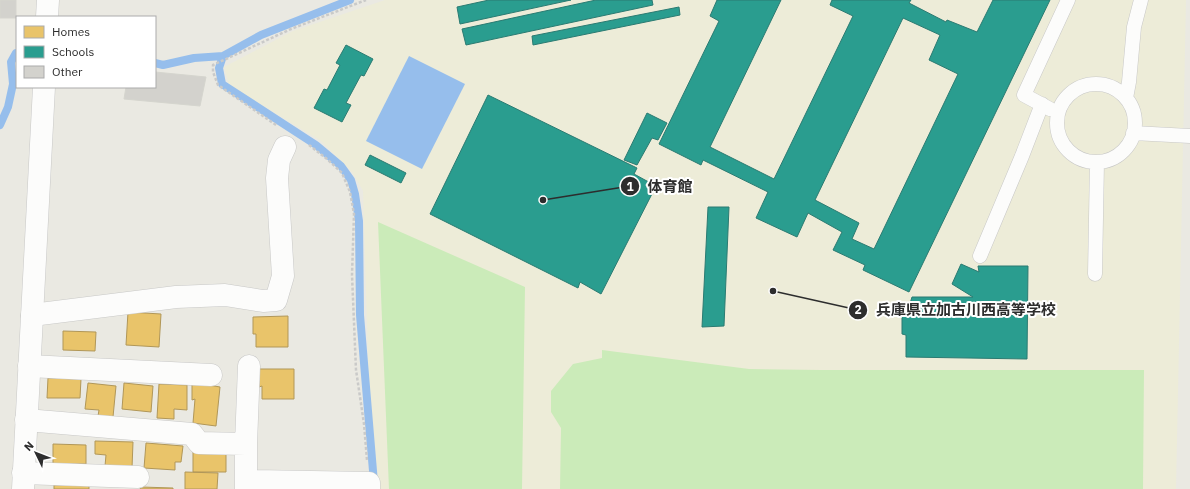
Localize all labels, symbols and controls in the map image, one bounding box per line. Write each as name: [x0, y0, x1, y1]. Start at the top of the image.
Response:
legend: [16, 16, 156, 88]
text: Homes: [52, 24, 90, 39]
text: Schools: [52, 44, 95, 59]
text: Other: [52, 64, 83, 79]
callout: 体育館: [620, 173, 701, 200]
text: 体育館: [647, 177, 693, 196]
text: 1: [626, 179, 634, 194]
callout: 兵庫県立加古川西高等学校: [848, 297, 1064, 324]
text: 兵庫県立加古川西高等学校: [876, 300, 1056, 319]
text: 2: [854, 302, 862, 317]
north arrow: [16, 433, 56, 473]
text: N: [21, 438, 37, 454]

